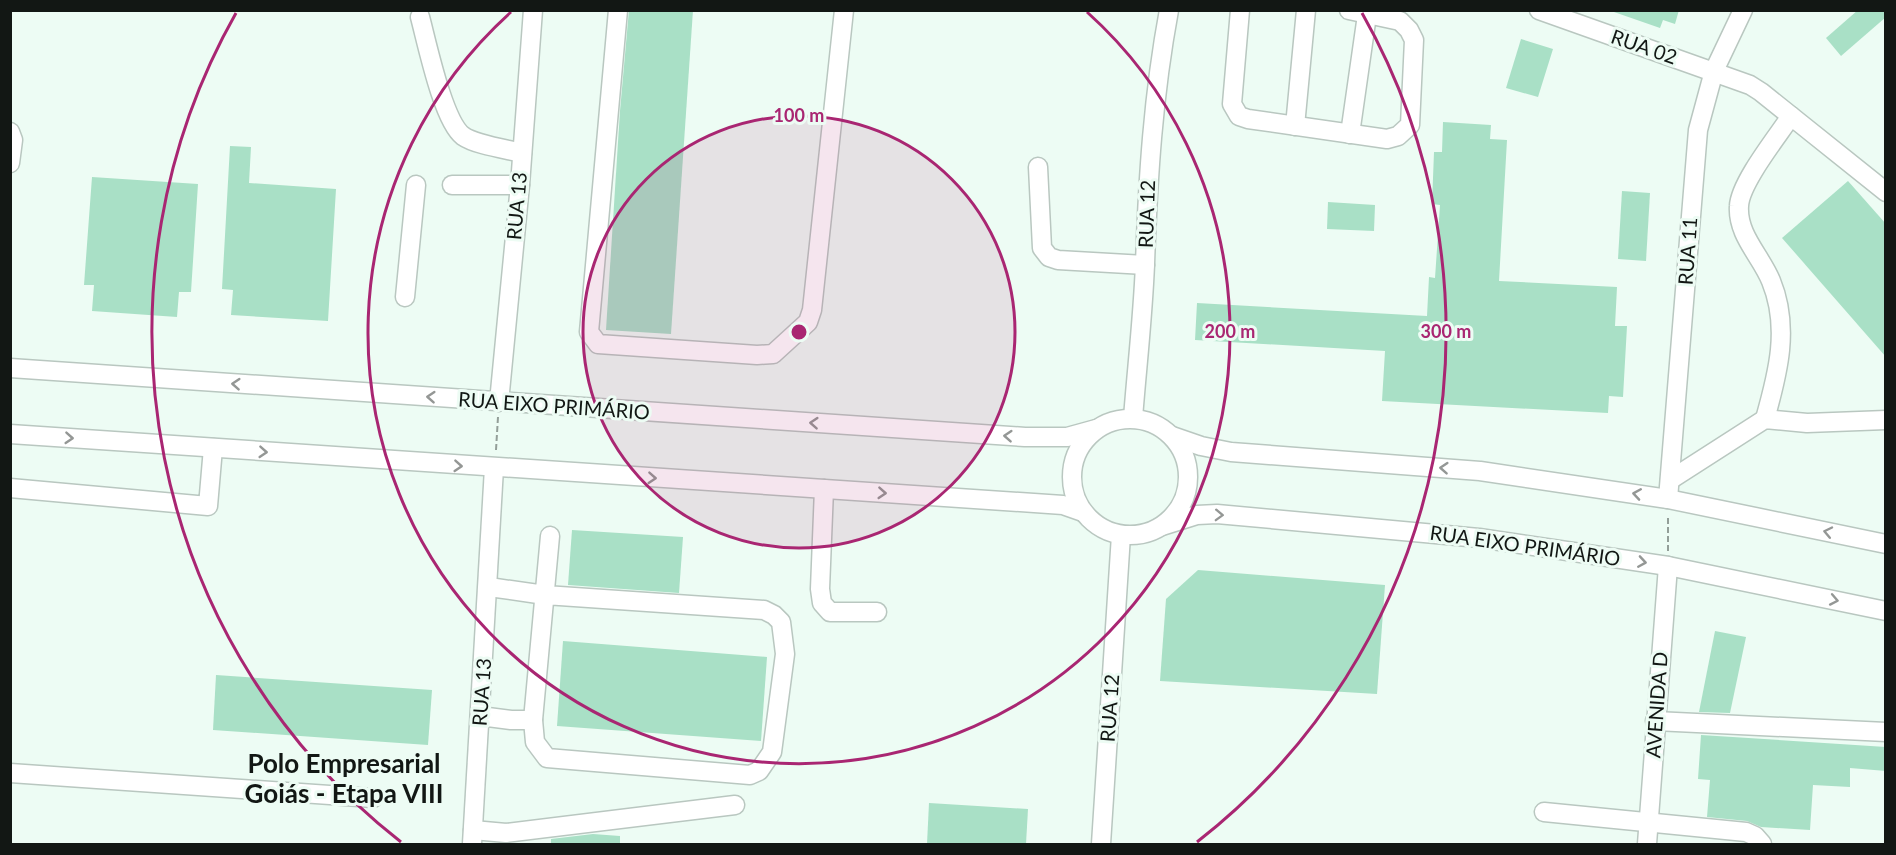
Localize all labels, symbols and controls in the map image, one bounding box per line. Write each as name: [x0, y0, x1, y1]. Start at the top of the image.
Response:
street label: RUA 02: [1608, 24, 1680, 68]
text: 100 m: [774, 104, 824, 126]
street label: RUA 13: [501, 171, 531, 241]
street label: RUA 12: [1133, 180, 1159, 248]
street label: RUA 11: [1673, 216, 1701, 286]
text: 200 m: [1205, 320, 1255, 342]
text: 300 m: [1421, 320, 1471, 342]
centre of rings: [789, 322, 809, 342]
one-way arrow: [232, 377, 241, 390]
street label: RUA EIXO PRIMÁRIO: [458, 386, 651, 424]
one-way arrow: [426, 391, 435, 404]
one-way arrow: [809, 417, 818, 430]
one-way arrow: [1004, 430, 1013, 443]
one-way arrow: [64, 432, 73, 445]
one-way arrow: [259, 445, 268, 458]
one-way arrow: [453, 459, 462, 472]
one-way arrow: [1439, 462, 1448, 475]
one-way arrow: [648, 472, 657, 485]
one-way arrow: [877, 486, 887, 499]
one-way arrow: [1632, 489, 1642, 501]
one-way arrow: [1215, 509, 1224, 521]
street label: RUA EIXO PRIMÁRIO: [1428, 520, 1622, 570]
one-way arrow: [1824, 526, 1834, 539]
one-way arrow: [1638, 556, 1647, 568]
one-way arrow: [1828, 593, 1838, 606]
street label: AVENIDA D: [1640, 651, 1672, 759]
street label: RUA 13: [467, 657, 495, 727]
street label: RUA 12: [1095, 673, 1123, 743]
district label: Polo Empresarial Goiás - Etapa VIII: [244, 747, 444, 809]

